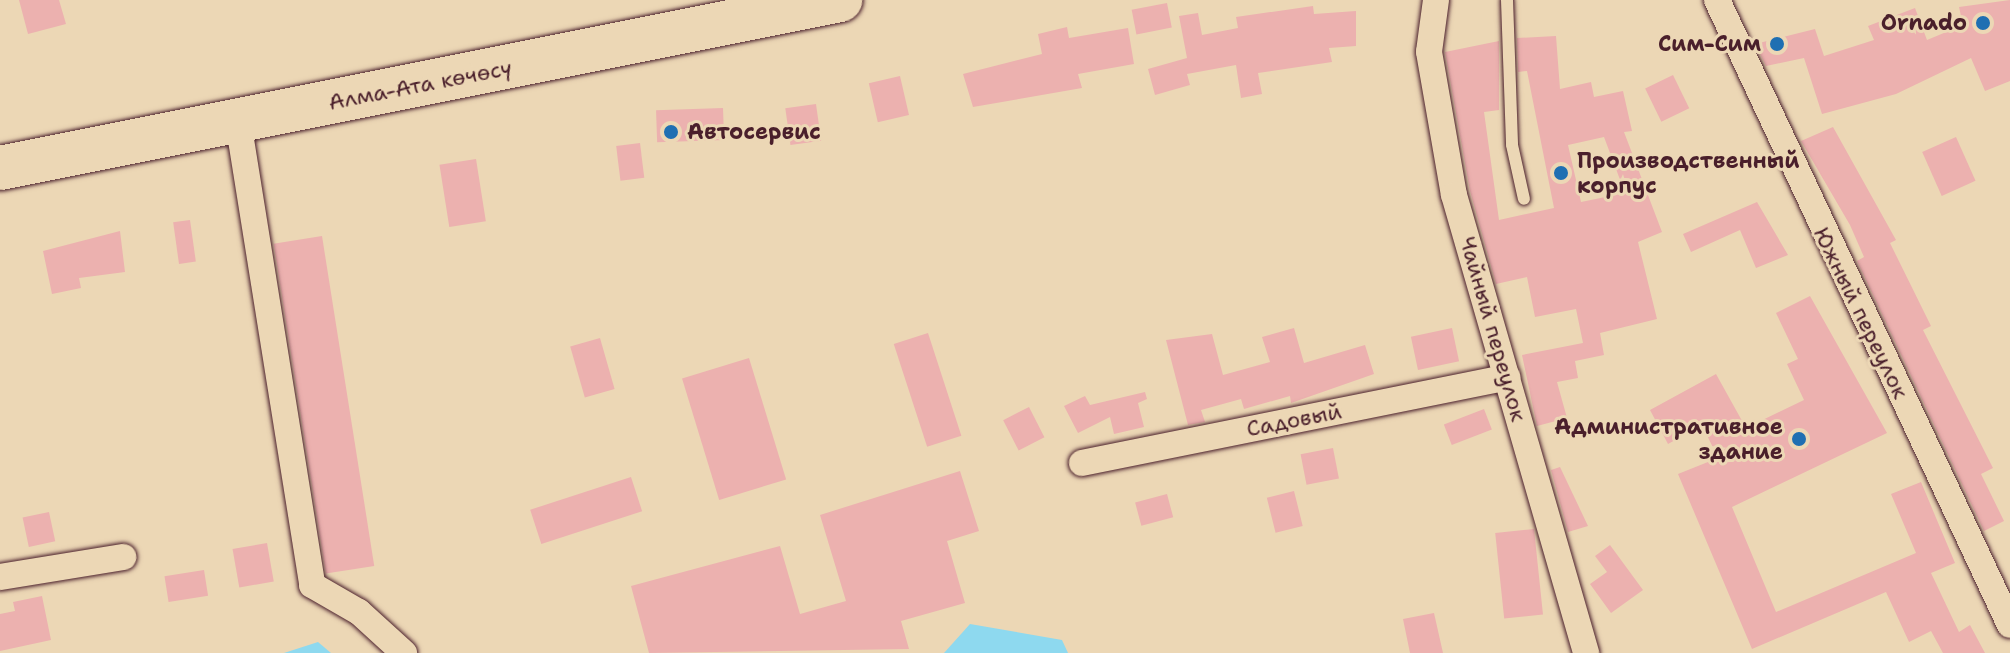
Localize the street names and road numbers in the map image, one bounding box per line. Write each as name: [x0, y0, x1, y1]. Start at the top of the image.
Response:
street label: Алма-Ата көчөсү: [326, 54, 514, 116]
street label: Южный переулок: [1808, 223, 1914, 403]
street label: Чайный переулок: [1454, 233, 1532, 425]
street label: Садовый: [1244, 398, 1344, 442]

